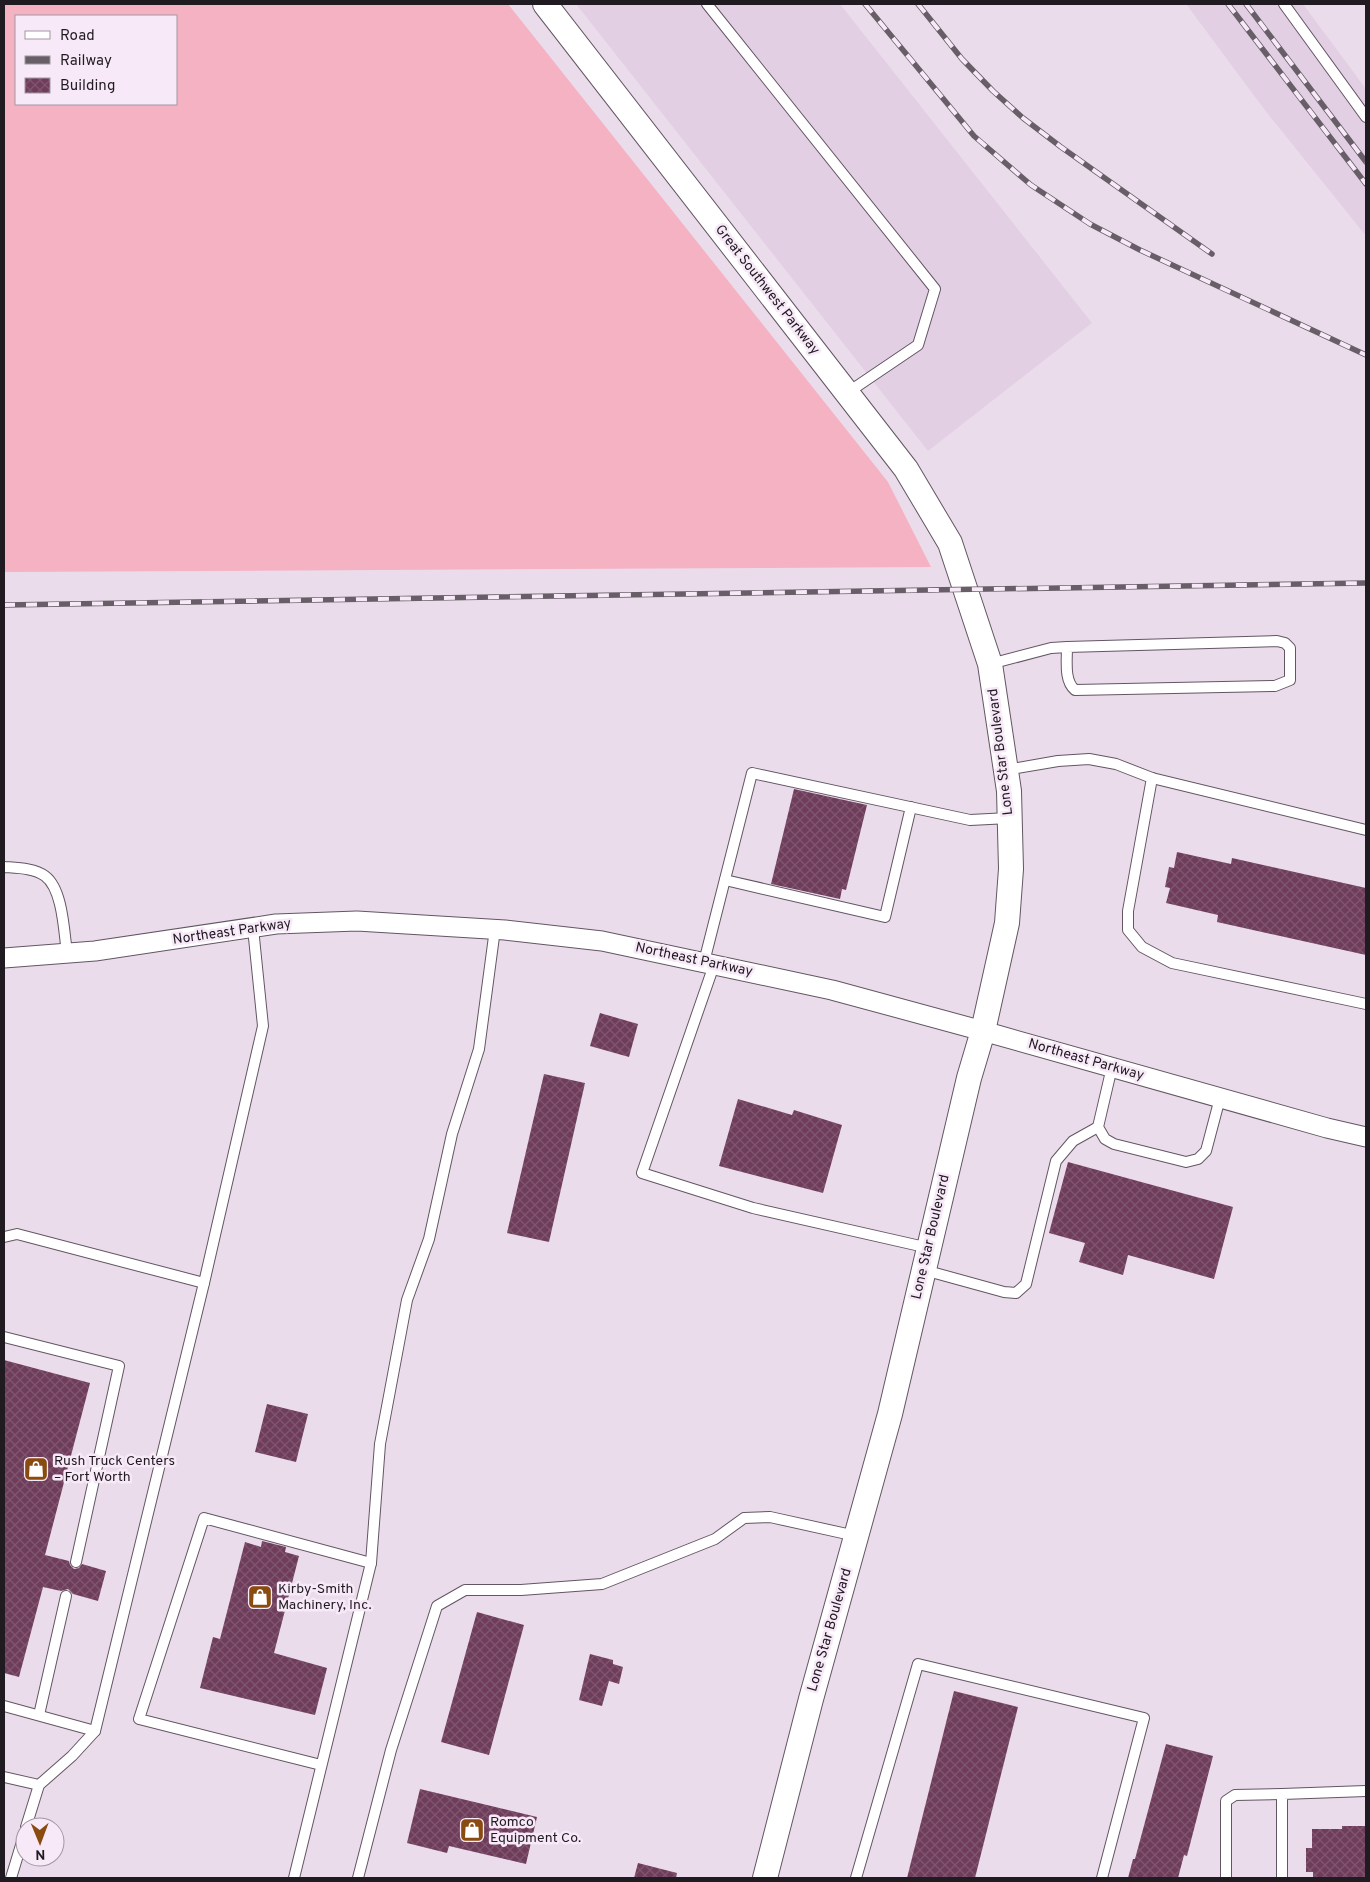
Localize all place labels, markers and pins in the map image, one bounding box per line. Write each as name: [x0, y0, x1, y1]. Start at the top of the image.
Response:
place label: Rush Truck Centers – Fort Worth: [54, 1453, 175, 1486]
shop icon: Rush Truck Centers – Fort Worth: [23, 1456, 49, 1482]
place label: Kirby-Smith Machinery, Inc.: [278, 1581, 372, 1614]
shop icon: Kirby-Smith Machinery, Inc.: [247, 1584, 273, 1610]
place label: Romco Equipment Co.: [490, 1814, 581, 1847]
shop icon: Romco Equipment Co.: [459, 1817, 485, 1843]

